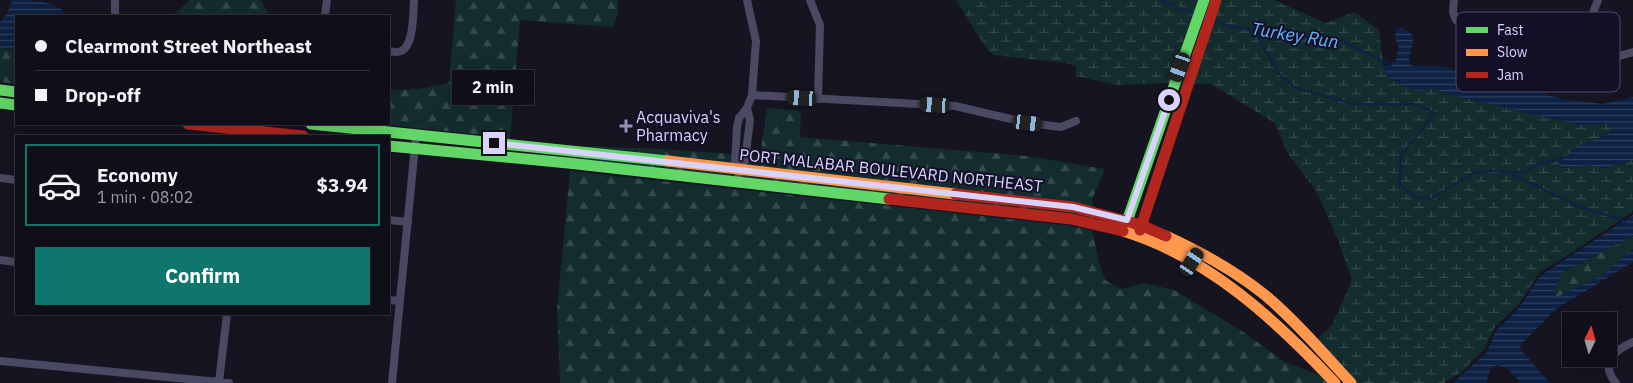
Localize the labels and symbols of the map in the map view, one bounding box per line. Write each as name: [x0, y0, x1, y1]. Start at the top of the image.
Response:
legend: [1456, 12, 1620, 92]
water label: Turkey Run: [1250, 17, 1340, 53]
text: Fast: [1497, 21, 1523, 39]
text: Slow: [1497, 43, 1528, 61]
car: [1168, 50, 1191, 84]
text: Jam: [1497, 66, 1524, 84]
callout: 2 min: [453, 70, 535, 106]
route start: [1158, 89, 1180, 111]
car: [786, 90, 817, 106]
car: [919, 97, 950, 113]
place label: Acquaviva's Pharmacy: [636, 107, 721, 145]
car: [1012, 114, 1043, 132]
marker: Acquaviva's Pharmacy: [620, 120, 632, 132]
route end: [483, 132, 505, 154]
street label: PORT MALABAR BOULEVARD NORTHEAST: [738, 144, 1044, 196]
car: [1177, 245, 1206, 279]
north arrow: [1562, 312, 1618, 368]

